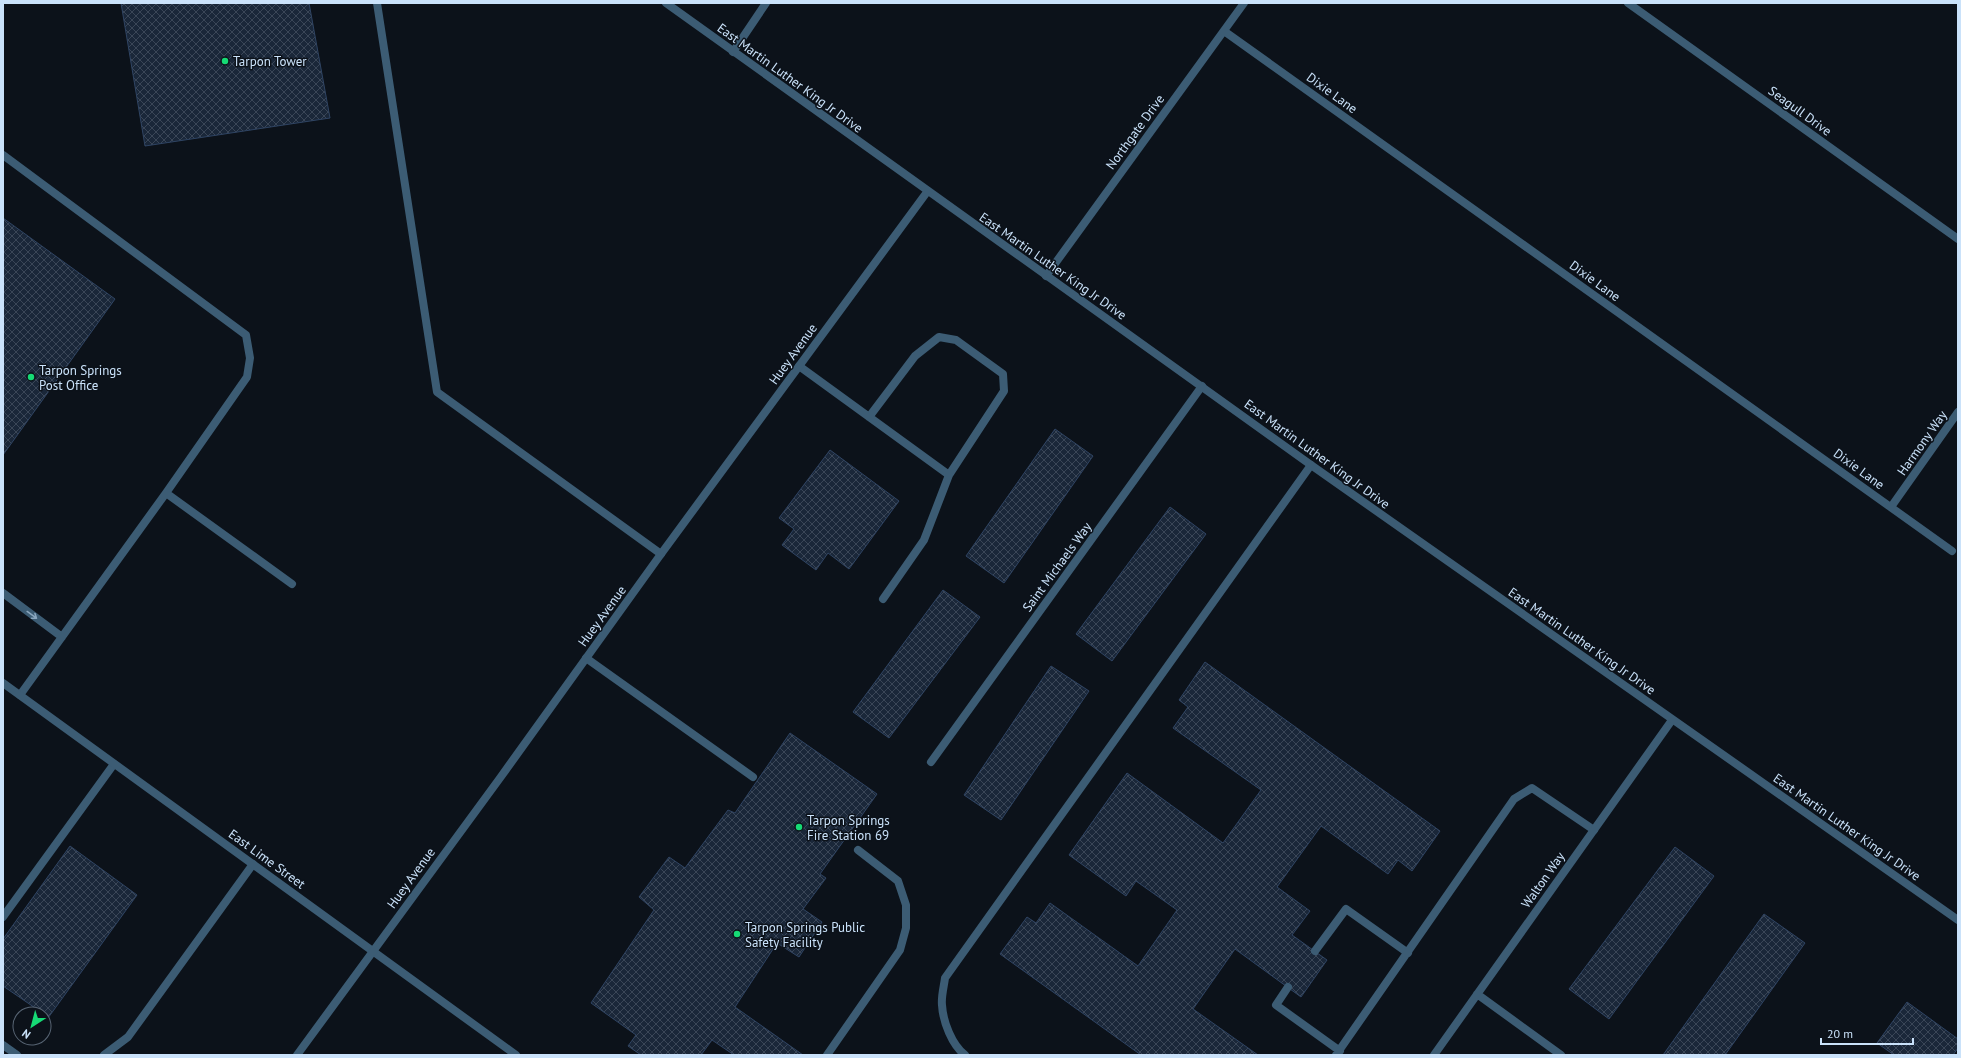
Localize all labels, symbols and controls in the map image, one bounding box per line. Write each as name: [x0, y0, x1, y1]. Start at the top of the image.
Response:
street label: East Martin Luther King Jr Drive: [714, 19, 866, 137]
place label: Tarpon Tower: [233, 53, 307, 70]
marker: Tarpon Tower: [220, 56, 230, 66]
street label: Dixie Lane: [1303, 69, 1361, 117]
street label: Seagull Drive: [1765, 82, 1835, 140]
street label: Northgate Drive: [1102, 91, 1168, 173]
street label: East Martin Luther King Jr Drive: [976, 209, 1130, 323]
street label: Dixie Lane: [1566, 257, 1624, 305]
street label: Huey Avenue: [765, 320, 821, 388]
place label: Tarpon Springs Post Office: [39, 362, 122, 394]
marker: Tarpon Springs Post Office: [26, 372, 36, 382]
street label: East Martin Luther King Jr Drive: [1241, 395, 1393, 513]
street label: Harmony Way: [1893, 407, 1951, 479]
street label: Dixie Lane: [1830, 445, 1888, 493]
street label: Saint Michaels Way: [1019, 519, 1095, 615]
street label: Huey Avenue: [574, 582, 630, 650]
street label: East Martin Luther King Jr Drive: [1505, 584, 1659, 698]
one-way arrow: [27, 611, 38, 619]
street label: East Martin Luther King Jr Drive: [1770, 770, 1924, 884]
place label: Tarpon Springs Fire Station 69: [807, 812, 890, 844]
marker: Tarpon Springs Fire Station 69: [794, 822, 804, 832]
street label: East Lime Street: [225, 825, 309, 893]
street label: Huey Avenue: [383, 844, 439, 912]
street label: Walton Way: [1517, 849, 1569, 911]
place label: Tarpon Springs Public Safety Facility: [745, 919, 865, 951]
marker: Tarpon Springs Public Safety Facility: [732, 929, 742, 939]
north arrow: [12, 1006, 52, 1046]
scale bar: [1821, 1020, 1913, 1046]
text: N: [19, 1026, 33, 1042]
text: 20 m: [1827, 1026, 1853, 1041]

